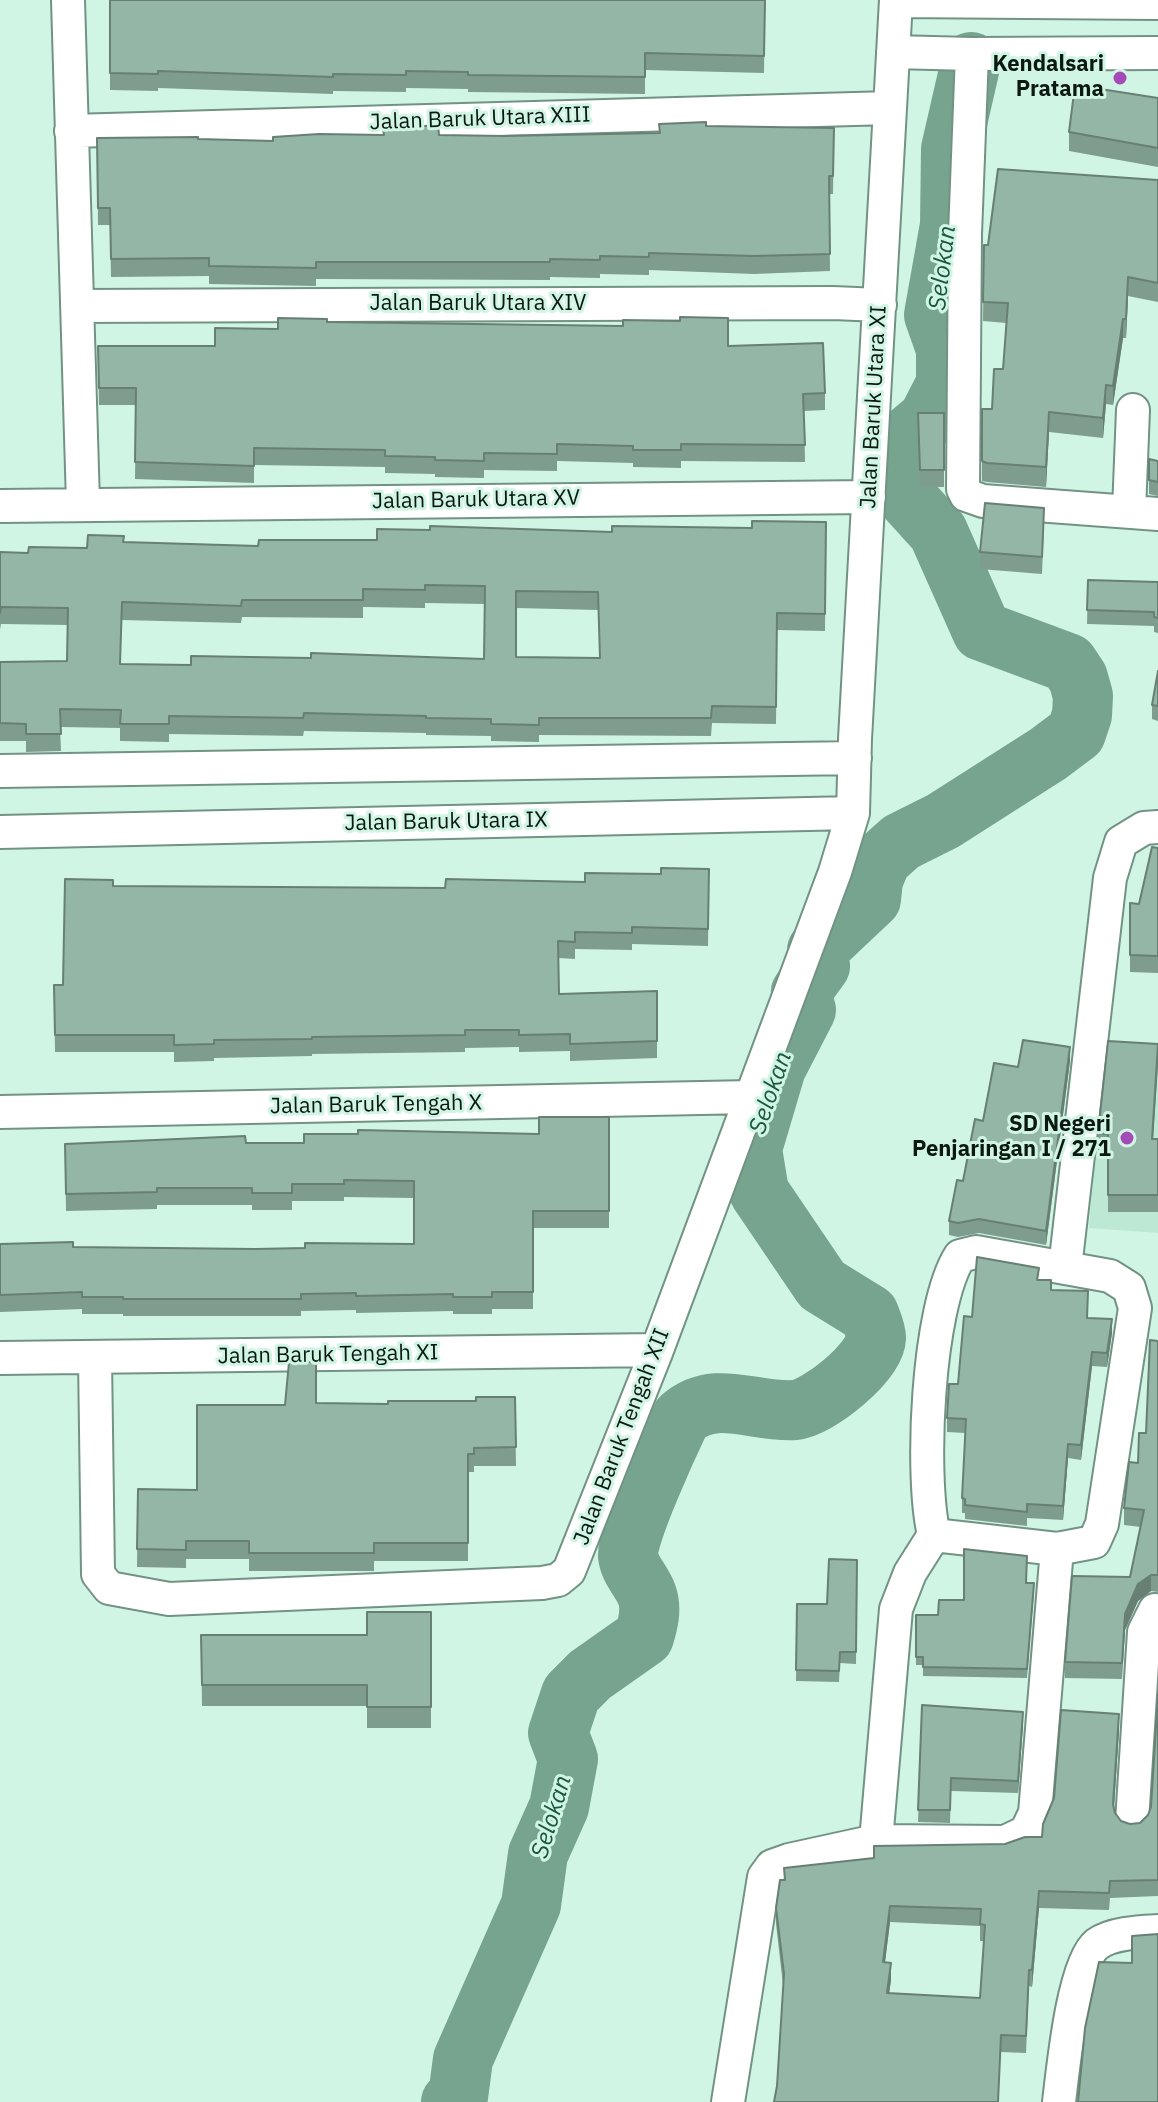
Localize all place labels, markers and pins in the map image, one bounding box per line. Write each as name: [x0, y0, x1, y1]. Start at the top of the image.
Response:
place label: Kendalsari Pratama: [992, 52, 1104, 104]
marker: Kendalsari Pratama: [1111, 69, 1129, 87]
place label: SD Negeri Penjaringan I / 271: [912, 1112, 1111, 1164]
marker: SD Negeri Penjaringan I / 271: [1118, 1129, 1136, 1147]

